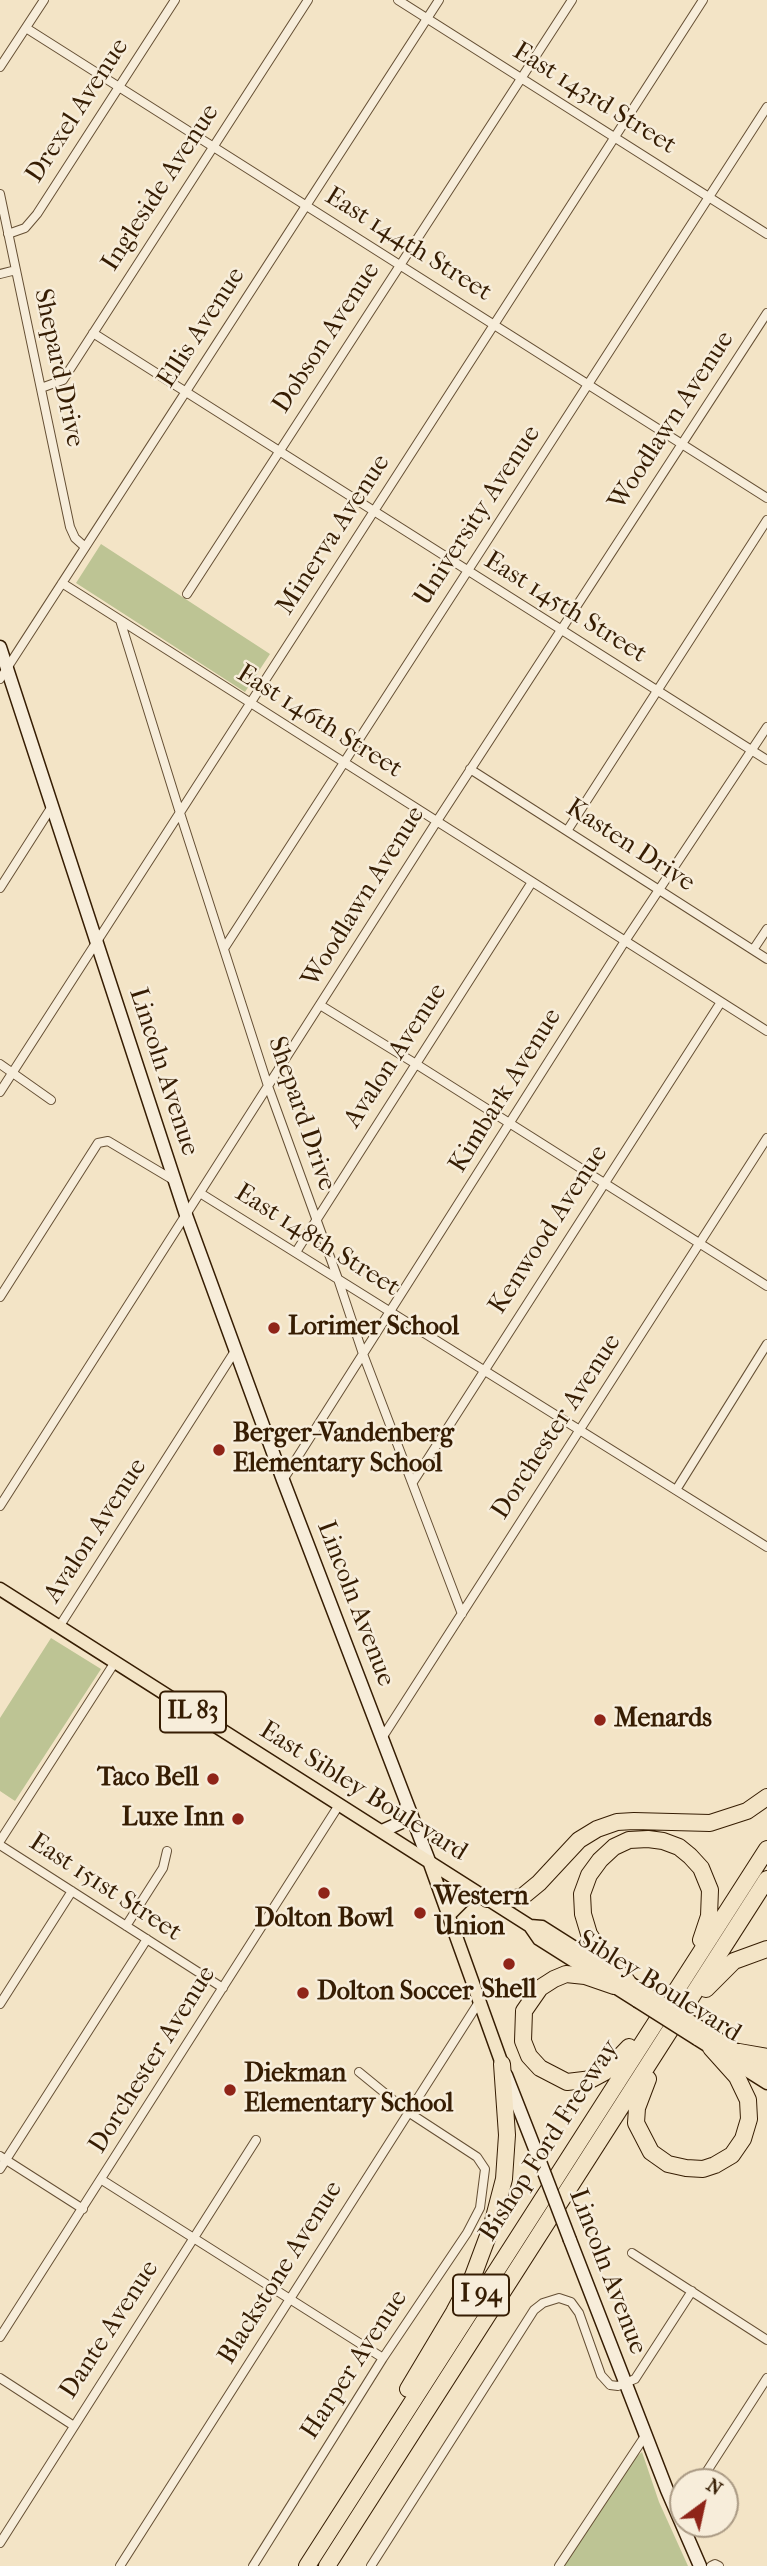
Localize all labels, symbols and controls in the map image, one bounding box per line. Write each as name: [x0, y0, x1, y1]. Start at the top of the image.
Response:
street label: Drexel Avenue: [20, 33, 136, 189]
street label: East 143rd Street: [507, 36, 681, 162]
street label: Ingleside Avenue: [95, 99, 227, 277]
street label: East 144th Street: [319, 181, 497, 309]
street label: Dobson Avenue: [267, 257, 387, 419]
street label: Ellis Avenue: [152, 262, 252, 394]
street label: Shepard Drive: [26, 286, 90, 450]
street label: Woodlawn Avenue: [603, 326, 741, 516]
street label: University Avenue: [408, 420, 548, 612]
street label: Minerva Avenue: [271, 449, 397, 621]
street label: East 145th Street: [478, 546, 652, 670]
street label: East 146th Street: [231, 659, 407, 785]
street label: Kasten Drive: [560, 793, 700, 899]
street label: Woodlawn Avenue: [296, 801, 432, 993]
street label: Avalon Avenue: [338, 978, 454, 1134]
street label: Lincoln Avenue: [121, 984, 205, 1160]
street label: Kimbark Avenue: [443, 1003, 569, 1179]
street label: Shepard Drive: [260, 1033, 342, 1195]
street label: Kenwood Avenue: [483, 1140, 615, 1320]
street label: East 148th Street: [229, 1178, 405, 1304]
place label: Lorimer School: [288, 1312, 459, 1344]
marker: Lorimer School: [266, 1320, 282, 1336]
street label: Dorchester Avenue: [485, 1328, 629, 1526]
place label: Berger-Vandenberg Elementary School: [233, 1419, 454, 1480]
marker: Berger-Vandenberg Elementary School: [211, 1442, 227, 1458]
street label: Avalon Avenue: [38, 1453, 154, 1609]
street label: Lincoln Avenue: [309, 1517, 401, 1691]
road number: IL 83: [160, 1692, 226, 1732]
place label: Menards: [614, 1704, 712, 1736]
marker: Menards: [592, 1712, 608, 1728]
street label: East Sibley Boulevard: [253, 1715, 473, 1869]
place label: Taco Bell: [97, 1763, 199, 1795]
marker: Taco Bell: [205, 1771, 221, 1787]
place label: Luxe Inn: [122, 1803, 224, 1835]
marker: Luxe Inn: [230, 1811, 246, 1827]
street label: East 151st Street: [23, 1827, 187, 1949]
place label: Western Union: [434, 1882, 529, 1944]
marker: Dolton Bowl: [316, 1885, 332, 1901]
place label: Dolton Bowl: [255, 1904, 393, 1936]
marker: Western Union: [412, 1905, 428, 1921]
street label: Sibley Boulevard: [571, 1924, 747, 2050]
marker: Shell: [501, 1956, 517, 1972]
street label: Dorchester Avenue: [83, 1961, 223, 2159]
place label: Shell: [481, 1975, 537, 2007]
place label: Dolton Soccer: [317, 1977, 473, 2009]
marker: Dolton Soccer: [295, 1985, 311, 2001]
street label: Bishop Ford Freeway: [473, 2035, 627, 2247]
place label: Diekman Elementary School: [244, 2059, 453, 2120]
marker: Diekman Elementary School: [222, 2082, 238, 2098]
street label: Blackstone Avenue: [212, 2176, 350, 2370]
street label: Lincoln Avenue: [561, 2185, 653, 2359]
street label: Dante Avenue: [54, 2255, 166, 2405]
road number: I 94: [453, 2274, 509, 2316]
street label: Harper Avenue: [295, 2284, 415, 2446]
north arrow: [669, 2468, 739, 2538]
text: N: [702, 2474, 726, 2500]

